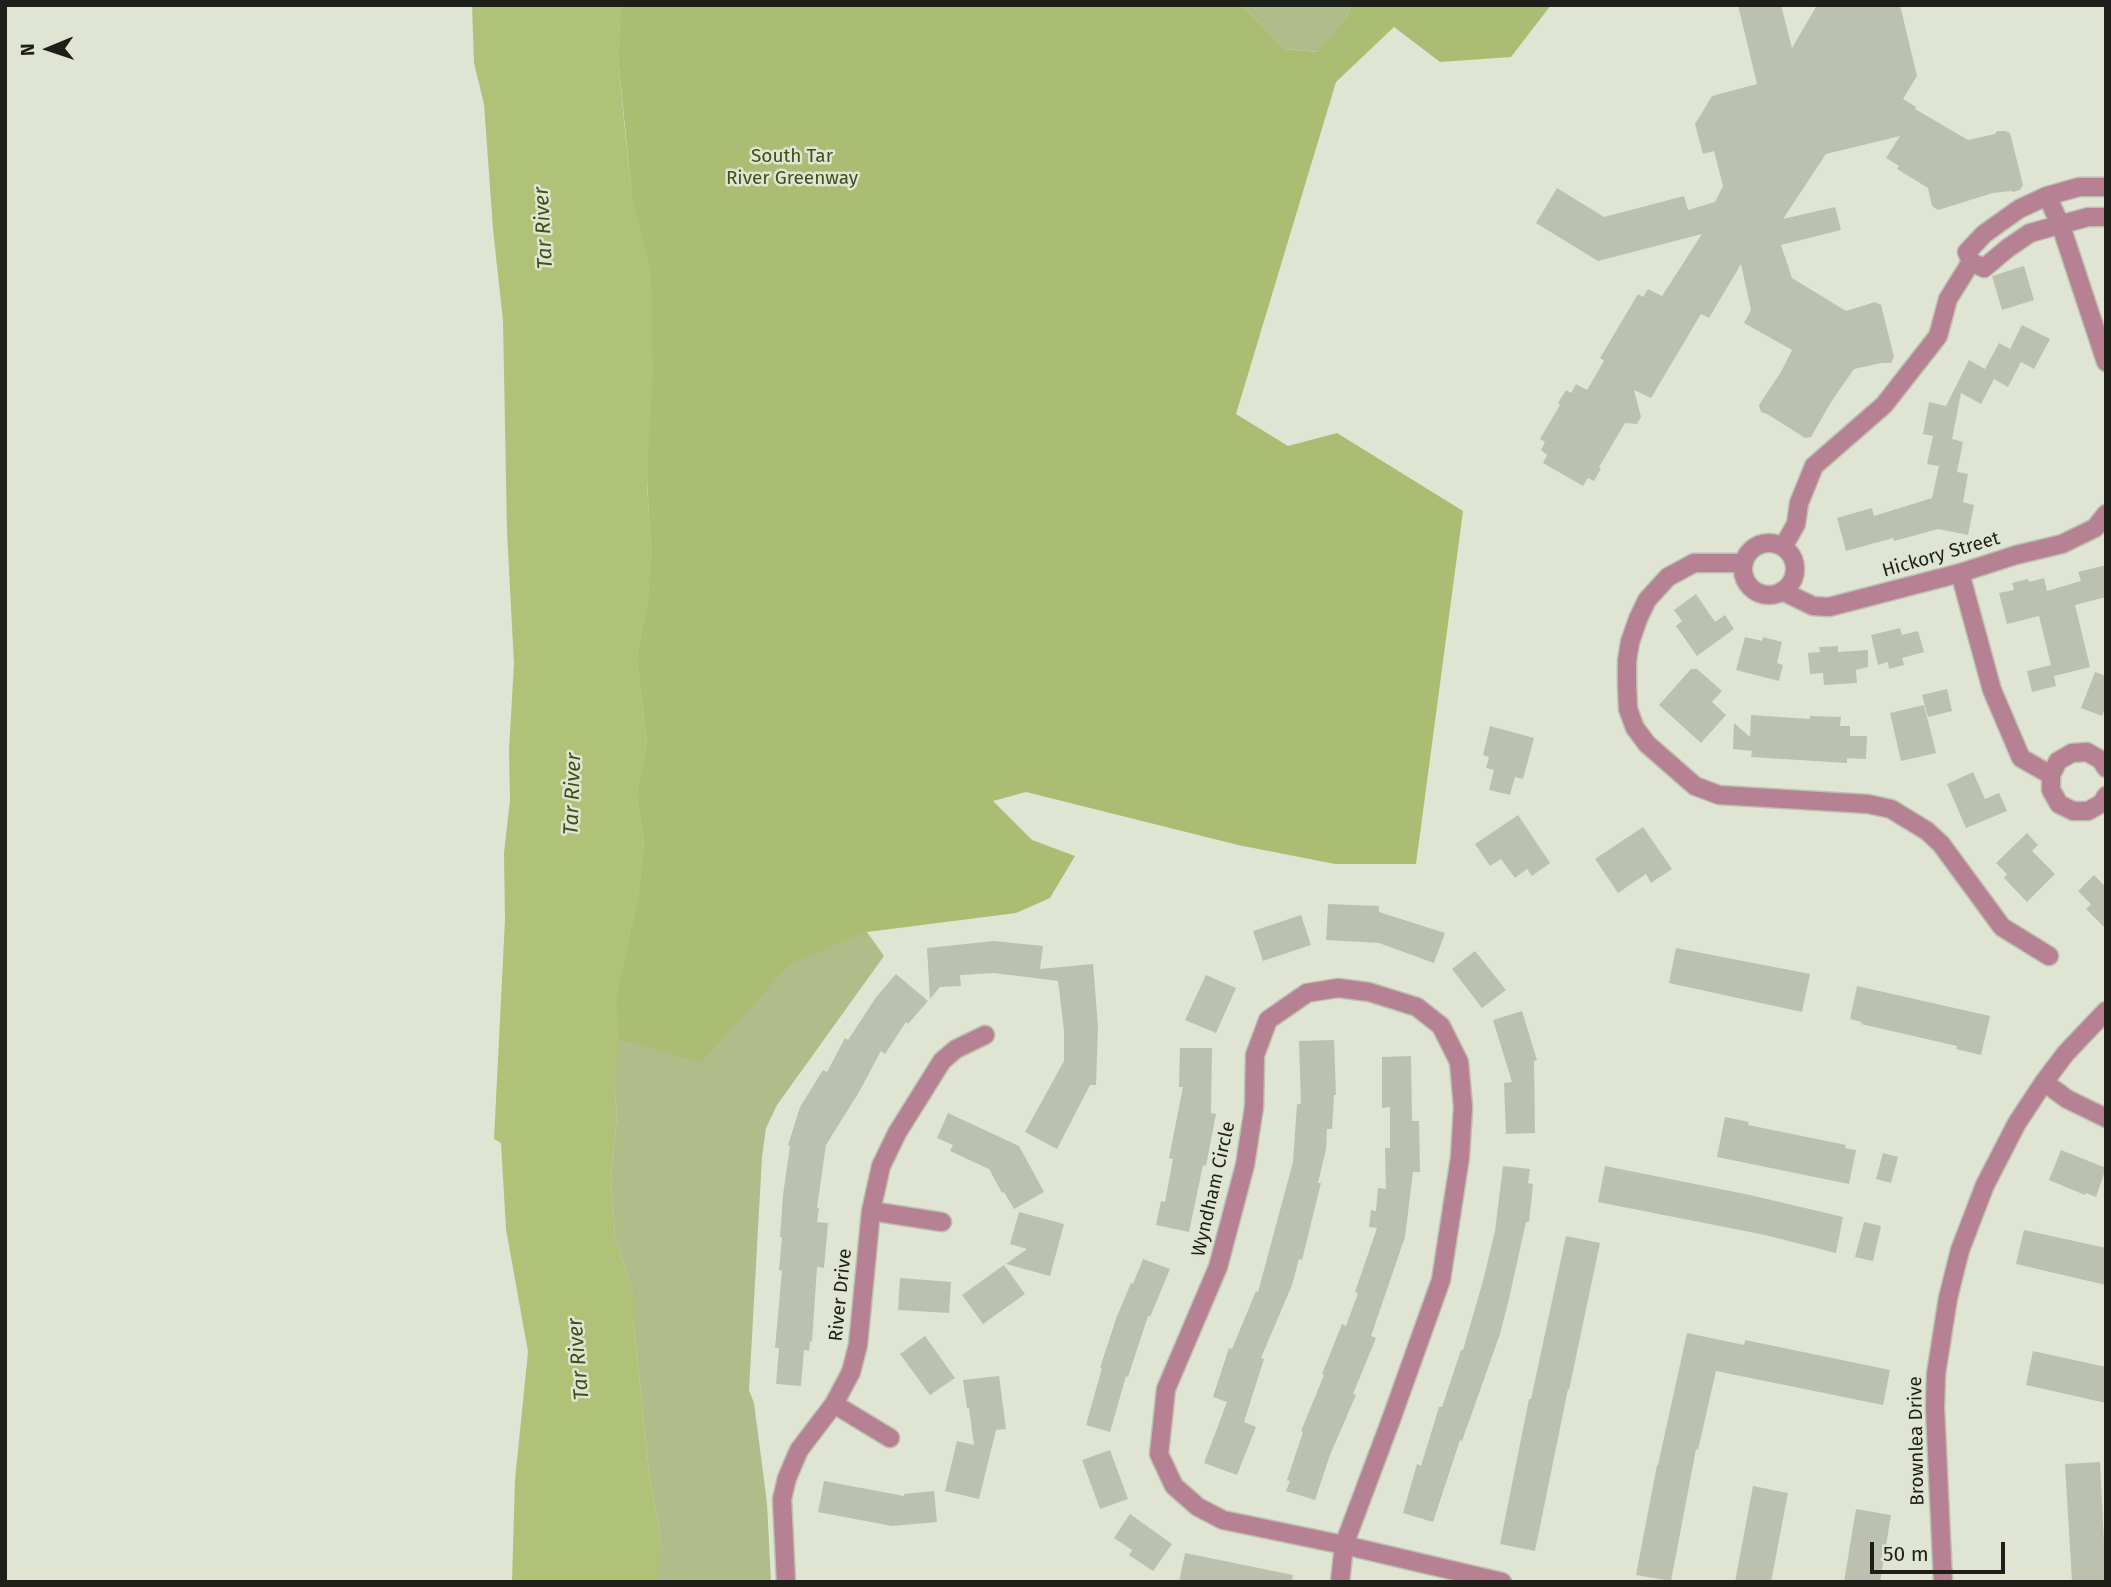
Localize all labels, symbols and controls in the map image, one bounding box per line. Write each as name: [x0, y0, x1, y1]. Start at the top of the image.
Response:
north arrow: [14, 14, 84, 84]
text: N: [16, 43, 39, 56]
park label: South Tar River Greenway: [726, 146, 858, 190]
water label: Tar River: [529, 186, 559, 270]
street label: Hickory Street: [1880, 527, 2002, 583]
water label: Tar River: [559, 752, 587, 836]
street label: Wyndham Circle: [1187, 1119, 1241, 1259]
street label: River Drive: [825, 1247, 857, 1343]
water label: Tar River: [563, 1317, 595, 1401]
street label: Brownlea Drive: [1904, 1376, 1930, 1506]
scale bar: [1873, 1528, 2008, 1572]
text: 50 m: [1883, 1541, 1929, 1567]

